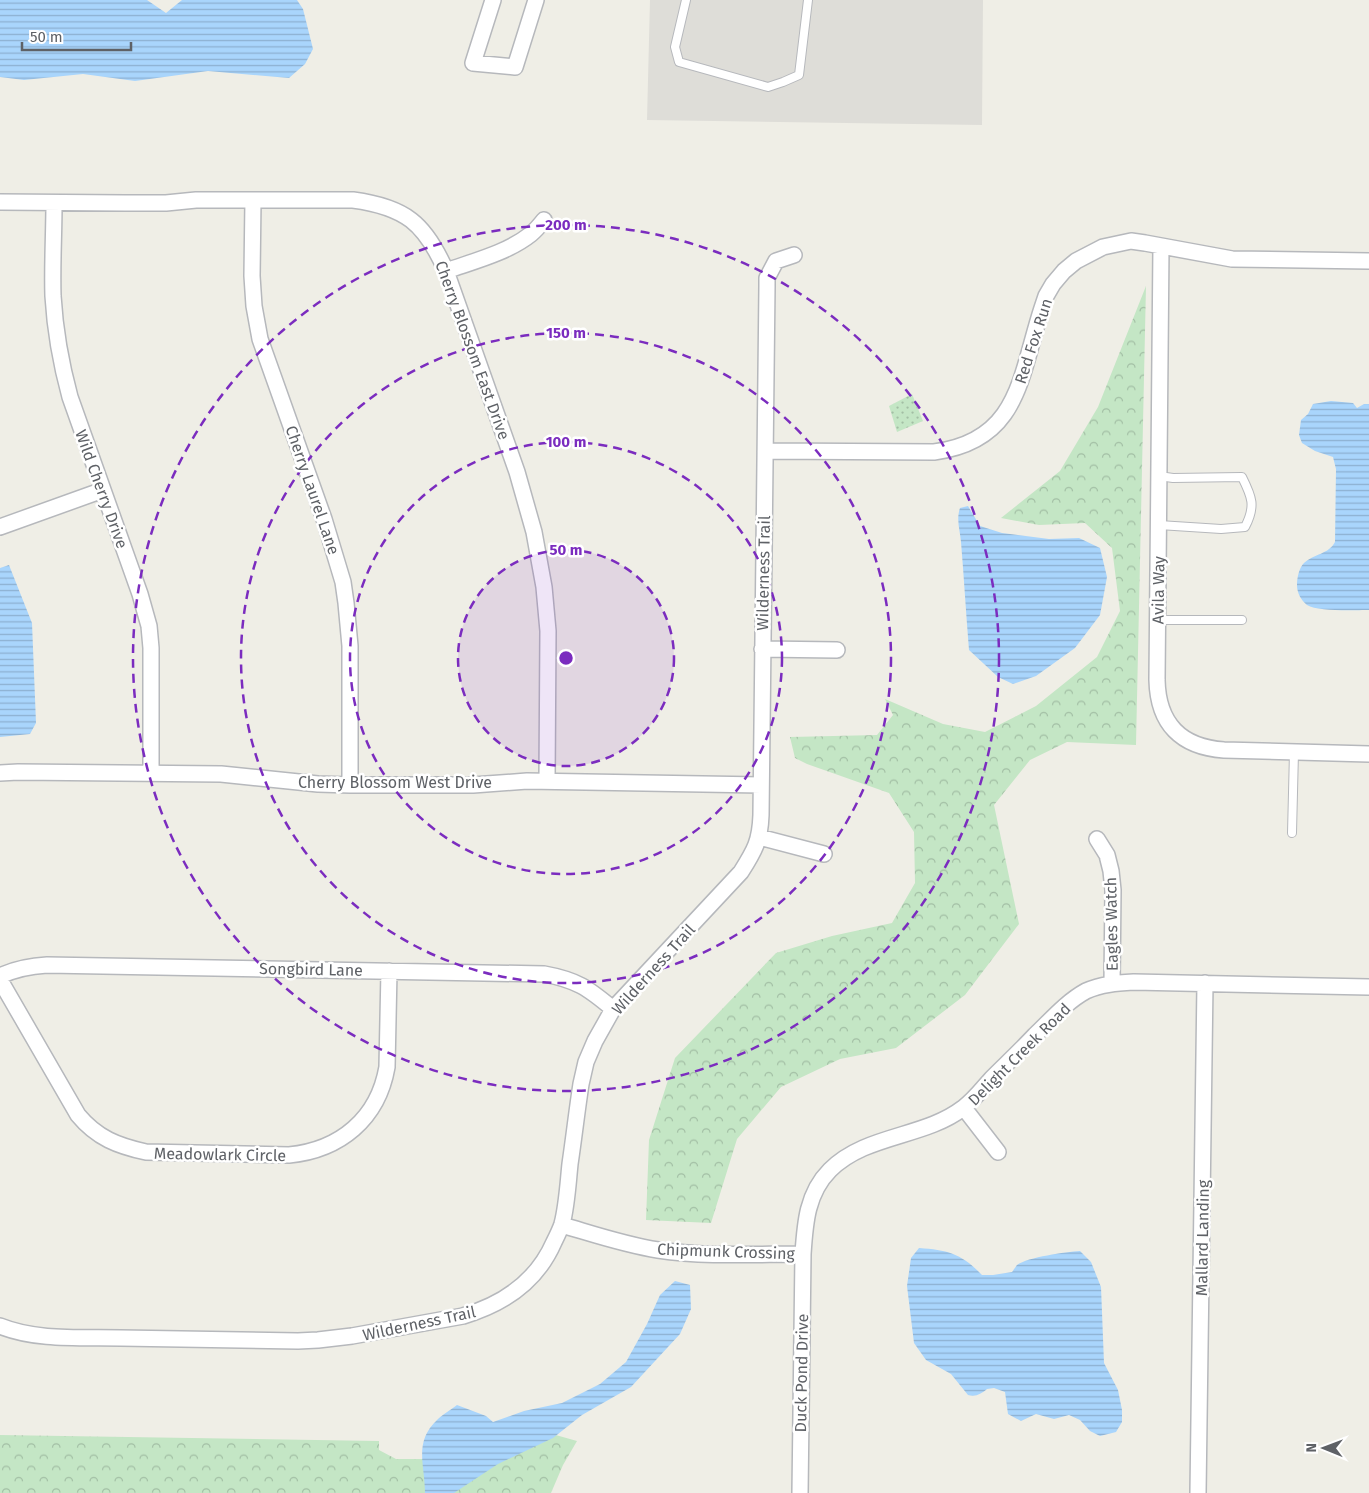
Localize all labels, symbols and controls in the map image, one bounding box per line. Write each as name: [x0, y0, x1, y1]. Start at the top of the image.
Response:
scale bar: [22, 20, 131, 52]
text: 50 m: [30, 28, 63, 46]
text: 200 m: [545, 216, 587, 234]
street label: Cherry Blossom East Drive: [431, 258, 514, 442]
street label: Red Fox Run: [1011, 296, 1056, 386]
text: 150 m: [546, 324, 586, 342]
street label: Cherry Laurel Lane: [282, 423, 344, 557]
street label: Wild Cherry Drive: [71, 427, 132, 551]
text: 100 m: [546, 433, 586, 451]
street label: Wilderness Trail: [753, 515, 774, 631]
text: 50 m: [549, 541, 583, 559]
street label: Avila Way: [1148, 556, 1169, 624]
centre of rings: [557, 649, 575, 667]
street label: Cherry Blossom West Drive: [298, 773, 492, 792]
street label: Eagles Watch: [1101, 877, 1122, 971]
street label: Wilderness Trail: [608, 920, 699, 1019]
street label: Songbird Lane: [259, 959, 363, 980]
street label: Delight Creek Road: [964, 999, 1075, 1110]
street label: Meadowlark Circle: [154, 1144, 286, 1165]
street label: Mallard Landing: [1192, 1179, 1213, 1296]
street label: Chipmunk Crossing: [657, 1240, 796, 1263]
street label: Wilderness Trail: [361, 1302, 478, 1345]
street label: Duck Pond Drive: [791, 1314, 812, 1432]
north arrow: [1299, 1423, 1349, 1473]
text: N: [1303, 1443, 1320, 1453]

